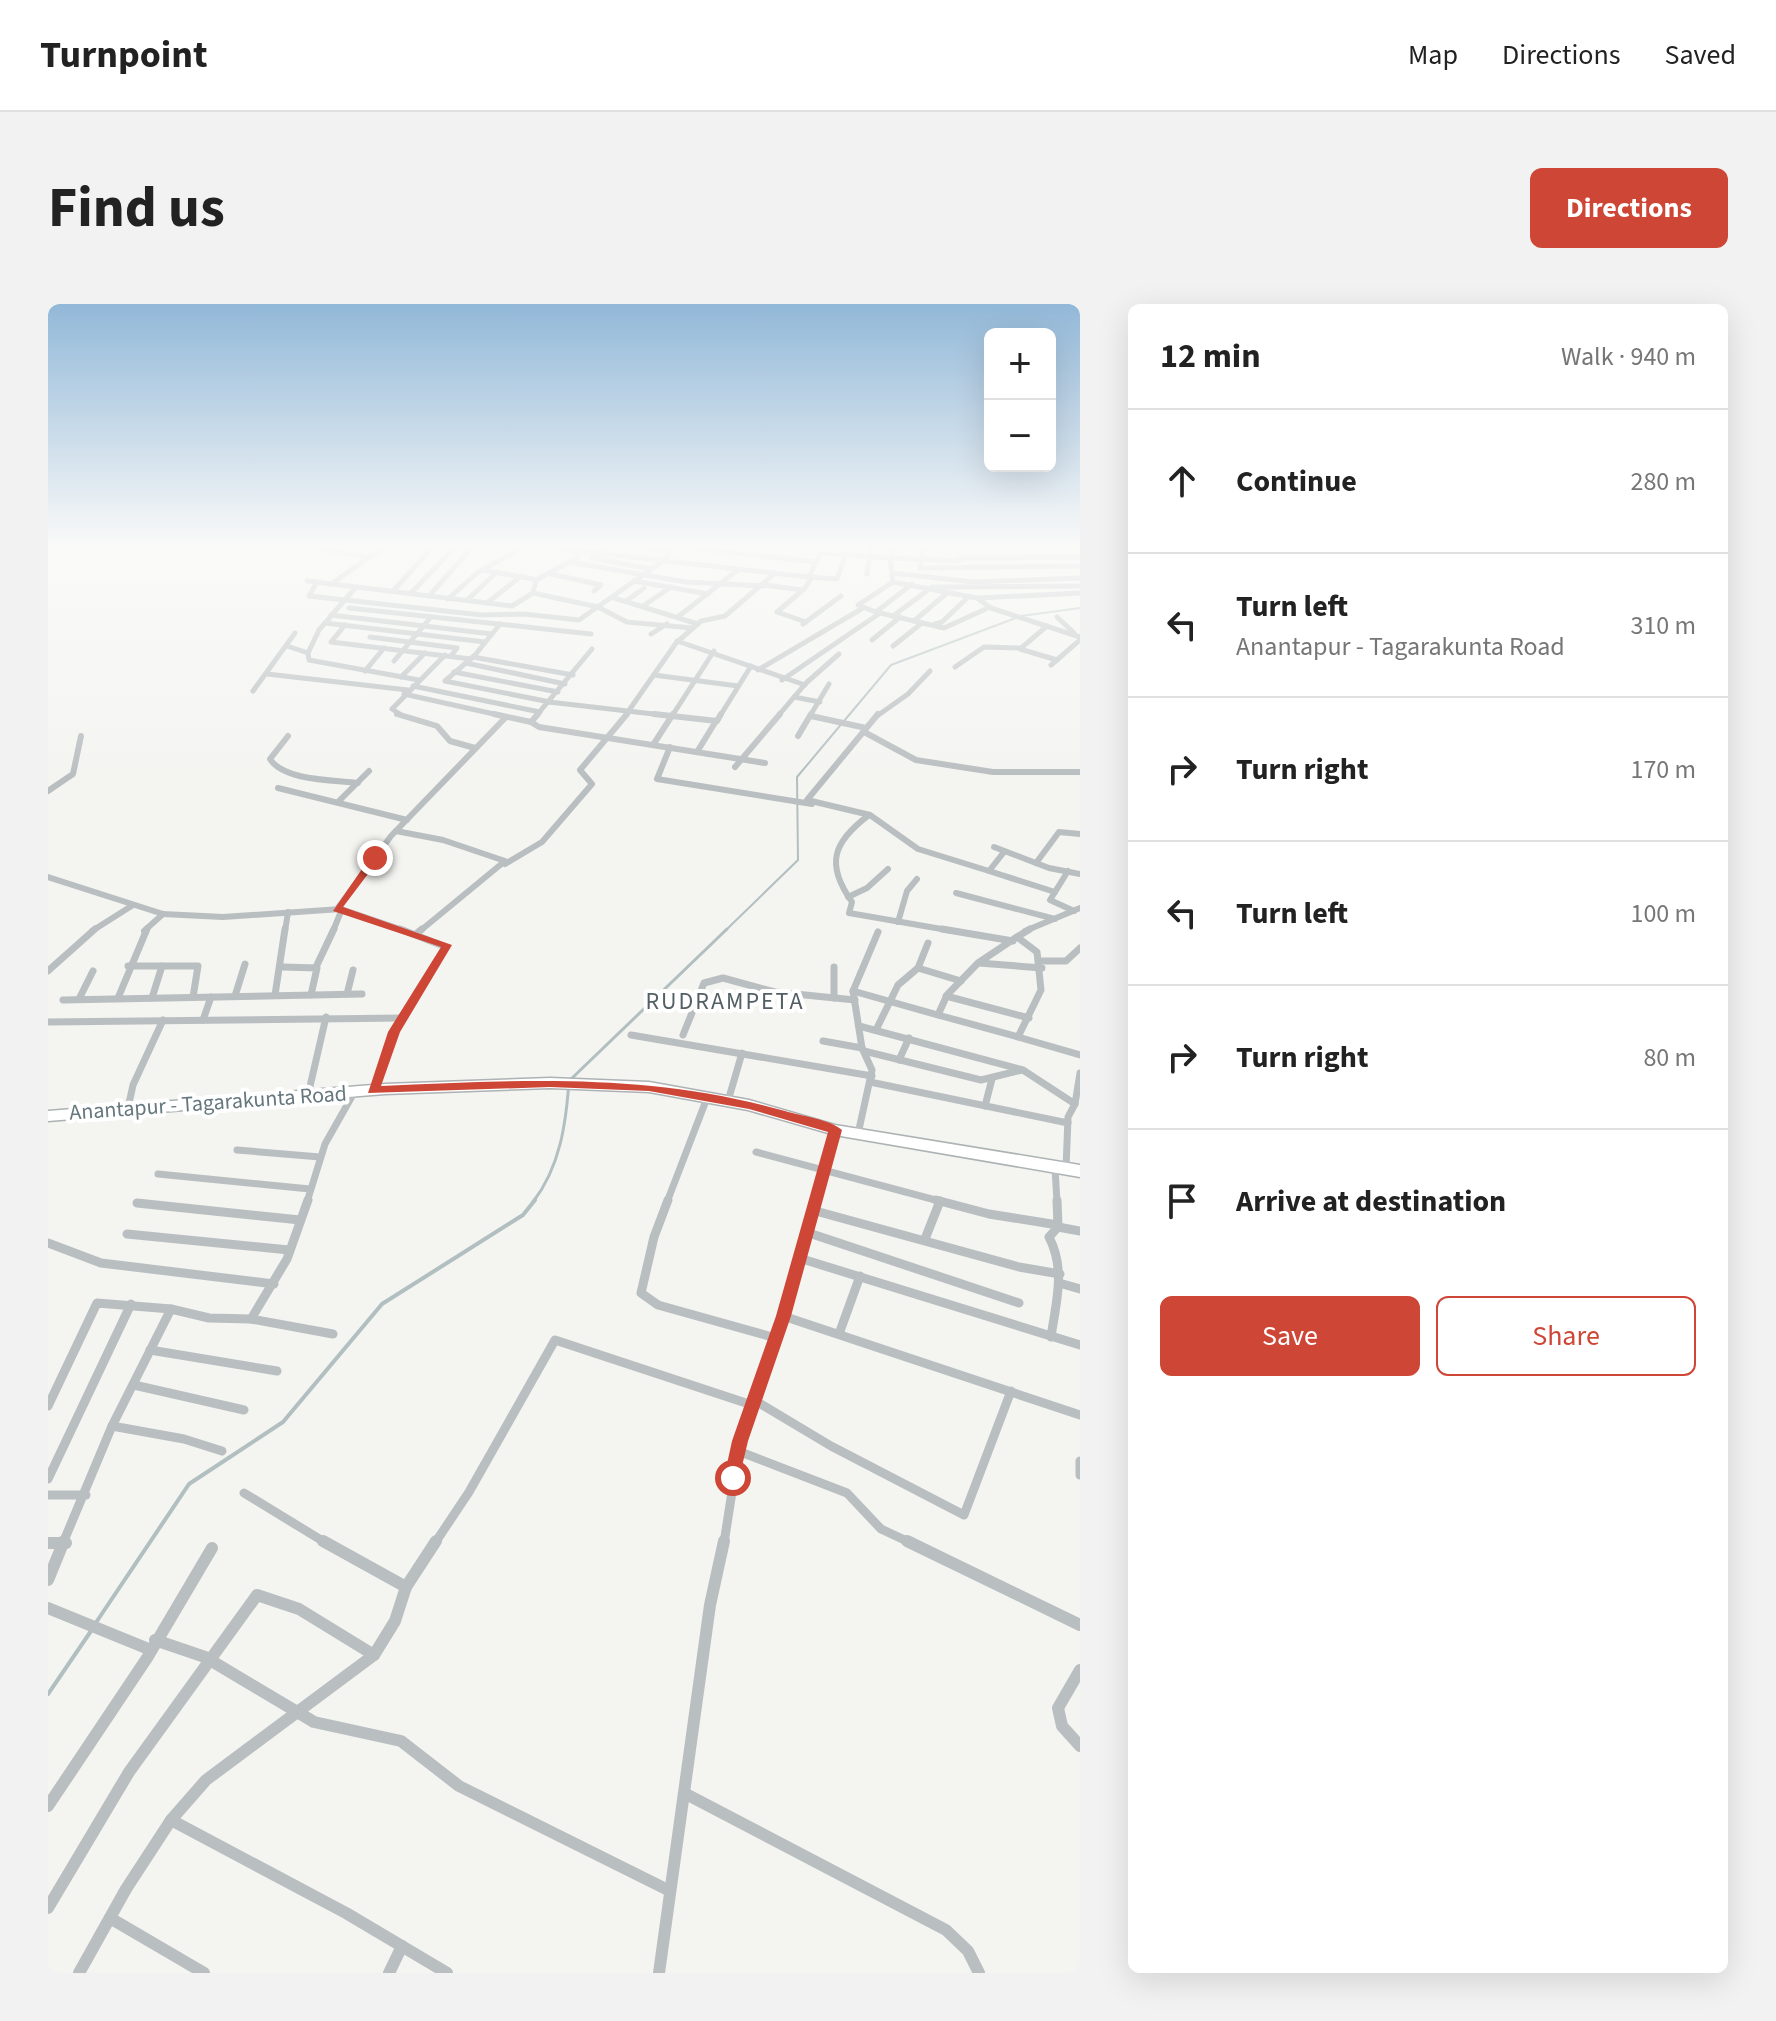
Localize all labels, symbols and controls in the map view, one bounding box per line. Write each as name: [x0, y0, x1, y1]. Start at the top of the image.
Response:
text: Turnpoint: [40, 28, 208, 82]
text: Map: [1408, 35, 1458, 75]
text: Directions: [1502, 35, 1621, 75]
text: Saved: [1665, 35, 1736, 75]
button: Directions: [1530, 168, 1728, 248]
text: Find us: [48, 169, 225, 248]
map controls: [984, 328, 1056, 472]
button: +: [984, 328, 1056, 400]
text: 12 min: [1160, 332, 1261, 381]
text: Walk · 940 m: [1561, 338, 1696, 375]
button: −: [984, 400, 1056, 472]
icon: ahead: [1160, 459, 1204, 503]
text: Continue: [1236, 460, 1357, 503]
text: 280 m: [1630, 463, 1696, 500]
text: Turn left: [1236, 585, 1348, 628]
icon: left: [1160, 603, 1204, 647]
text: 310 m: [1630, 607, 1696, 644]
text: Anantapur - Tagarakunta Road: [1236, 628, 1565, 665]
icon: right: [1160, 747, 1204, 791]
text: Turn right: [1236, 748, 1368, 791]
text: 170 m: [1630, 751, 1696, 788]
route end: [357, 840, 393, 876]
icon: left: [1160, 891, 1204, 935]
text: Turn left: [1236, 892, 1348, 935]
text: 100 m: [1630, 895, 1696, 932]
district label: RUDRAMPETA: [645, 984, 805, 1019]
icon: right: [1160, 1035, 1204, 1079]
text: Turn right: [1236, 1036, 1368, 1079]
text: 80 m: [1643, 1039, 1696, 1076]
street label: Anantapur - Tagarakunta Road: [68, 1077, 348, 1129]
icon: arrive: [1160, 1179, 1204, 1223]
text: Arrive at destination: [1236, 1180, 1506, 1223]
button: Save: [1160, 1296, 1420, 1376]
button: Share: [1436, 1296, 1696, 1376]
route start: [715, 1460, 751, 1496]

